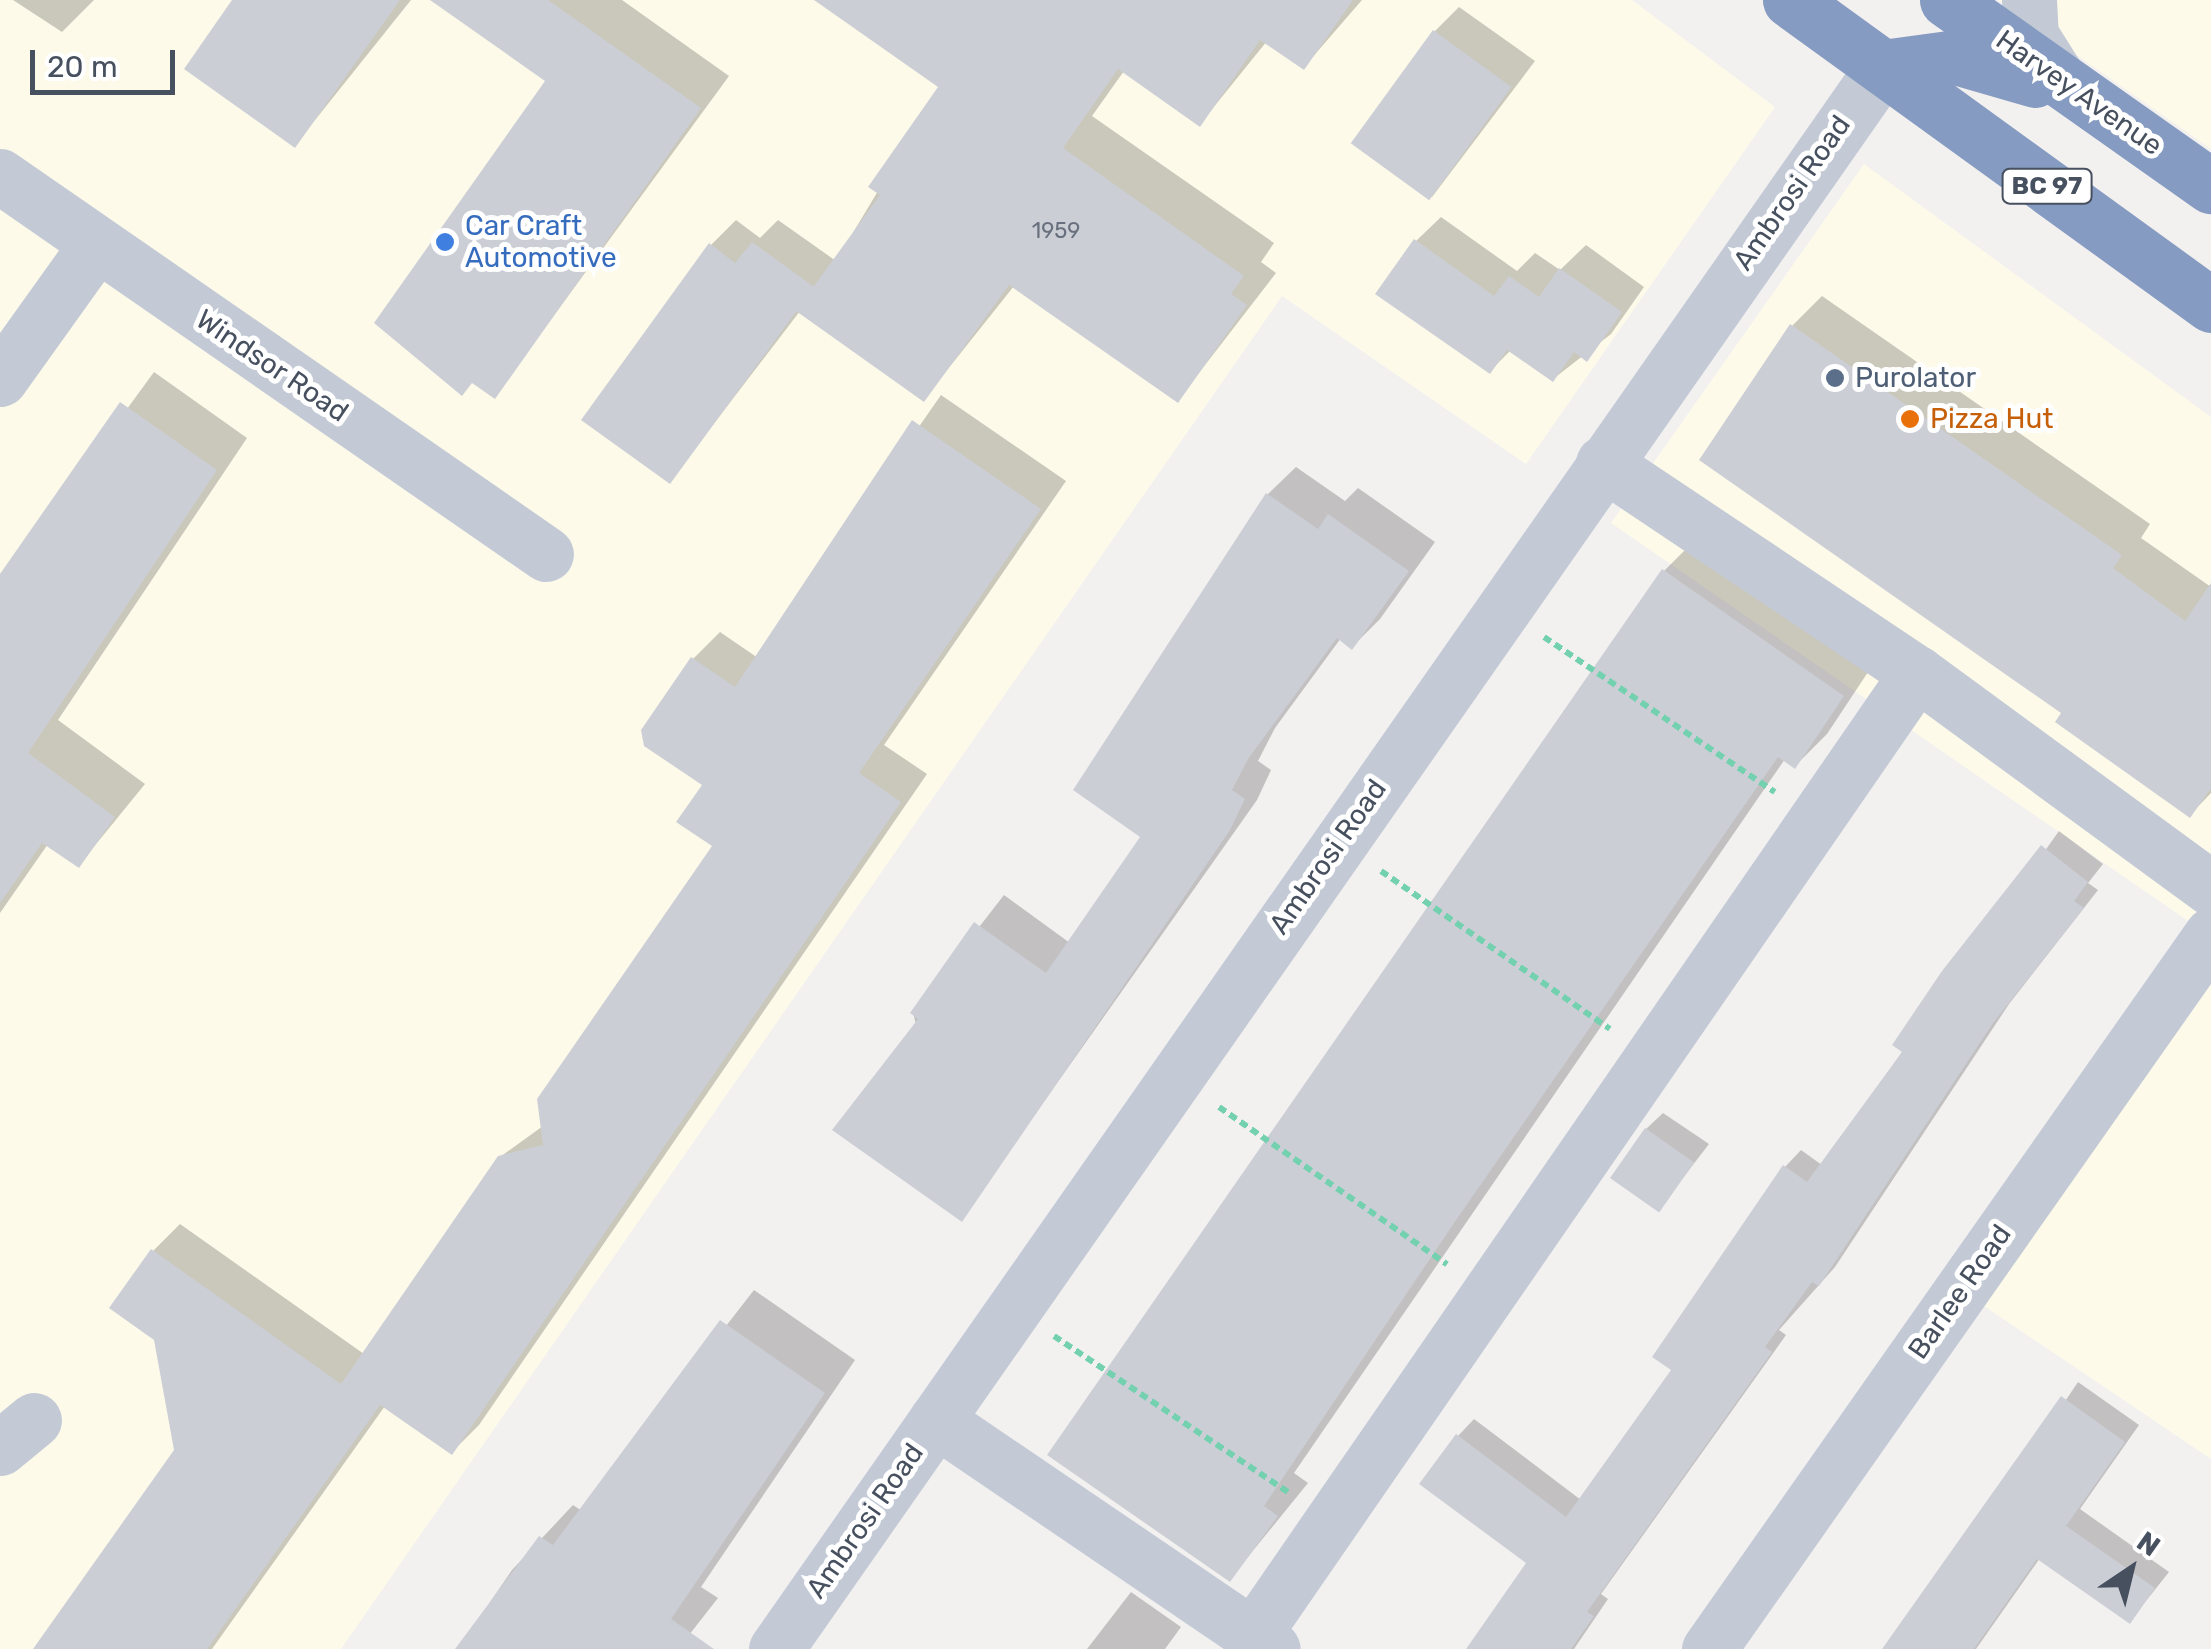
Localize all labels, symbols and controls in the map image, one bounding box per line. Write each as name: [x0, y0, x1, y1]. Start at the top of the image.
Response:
street label: Harvey Avenue: [1989, 23, 2169, 163]
scale bar: [35, 30, 180, 92]
text: 20 m: [47, 49, 118, 85]
street label: Ambrosi Road: [1726, 109, 1858, 277]
road number: BC 97: [2000, 166, 2094, 206]
place label: Car Craft Automotive: [465, 209, 617, 275]
house number: 1959: [1032, 218, 1080, 244]
marker: Car Craft Automotive: [434, 231, 456, 253]
street label: Windsor Road: [189, 303, 355, 429]
place label: Purolator: [1855, 361, 1976, 395]
marker: Purolator: [1824, 367, 1846, 389]
place label: Pizza Hut: [1930, 402, 2053, 436]
marker: Pizza Hut: [1899, 408, 1921, 430]
street label: Ambrosi Road: [1262, 773, 1394, 941]
street label: Barlee Road: [1901, 1218, 2019, 1366]
street label: Ambrosi Road: [799, 1437, 931, 1605]
north arrow: [2081, 1519, 2181, 1619]
text: N: [2131, 1525, 2166, 1563]

